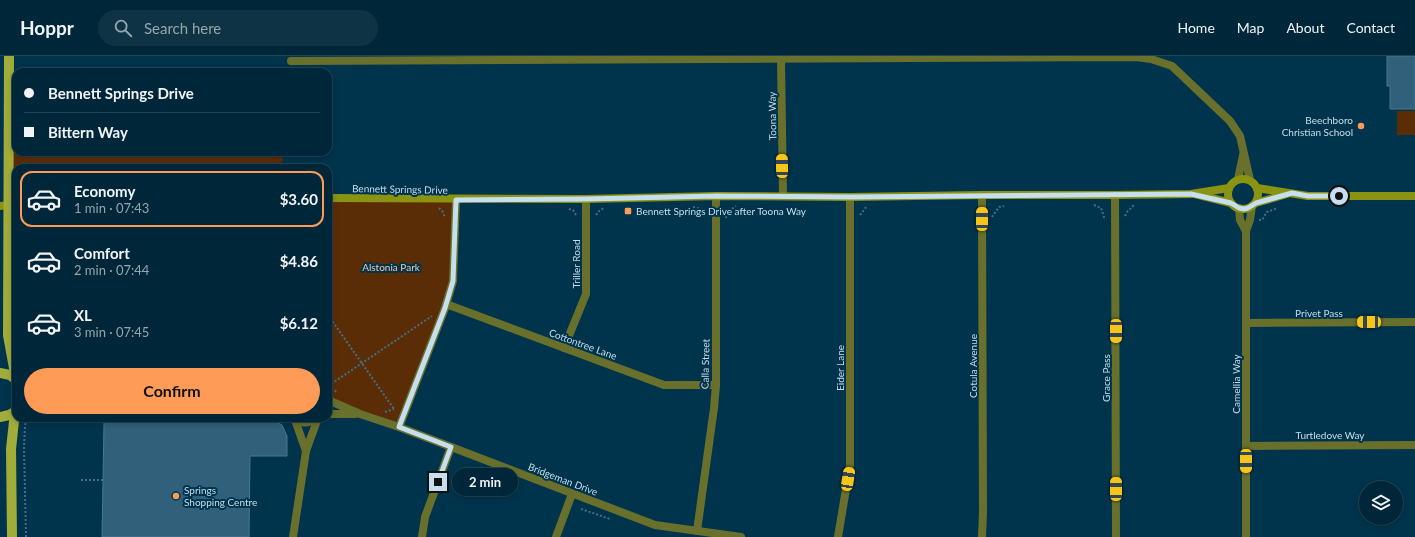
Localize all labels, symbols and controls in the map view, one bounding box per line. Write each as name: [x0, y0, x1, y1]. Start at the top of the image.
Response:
search box: [98, 10, 378, 46]
text: Hoppr: [20, 16, 74, 39]
icon: search: [112, 17, 134, 39]
text: Search here: [144, 19, 221, 37]
text: Home: [1177, 19, 1215, 36]
text: Map: [1237, 19, 1264, 36]
text: About: [1286, 19, 1324, 36]
text: Contact: [1346, 19, 1395, 36]
text: Bennett Springs Drive: [48, 84, 194, 102]
street label: Toona Way: [766, 91, 778, 140]
place label: Beechboro Christian School: [1282, 114, 1353, 138]
marker: Beechboro Christian School: [1356, 121, 1366, 131]
text: Bittern Way: [48, 123, 128, 141]
car: [776, 154, 788, 178]
icon: car: [26, 181, 62, 217]
text: Economy: [74, 182, 135, 200]
street label: Bennett Springs Drive: [352, 182, 448, 196]
route start: [1330, 187, 1348, 205]
text: $3.60: [280, 190, 318, 208]
text: 1 min · 07:43: [74, 200, 149, 216]
place label: Bennett Springs Drive after Toona Way: [636, 205, 807, 217]
marker: Bennett Springs Drive after Toona Way: [623, 206, 633, 216]
car: [976, 207, 988, 231]
street label: Triller Road: [570, 239, 582, 289]
icon: car: [26, 243, 62, 279]
text: Comfort: [74, 244, 130, 262]
text: $4.86: [280, 252, 318, 270]
park label: Alstonia Park: [362, 261, 421, 273]
text: 2 min · 07:44: [74, 262, 149, 278]
icon: car: [26, 305, 62, 341]
text: XL: [74, 306, 92, 324]
street label: Privet Pass: [1295, 307, 1343, 319]
text: $6.12: [280, 314, 318, 332]
car: [1357, 316, 1381, 328]
car: [1110, 319, 1122, 343]
text: 3 min · 07:45: [74, 324, 149, 340]
street label: Cottontree Lane: [547, 326, 619, 362]
street label: Cotula Avenue: [967, 334, 979, 398]
street label: Calla Street: [699, 338, 711, 389]
street label: Eider Lane: [834, 345, 846, 391]
street label: Camellia Way: [1230, 353, 1242, 414]
street label: Grace Pass: [1100, 354, 1112, 402]
button: Confirm: [24, 368, 320, 414]
street label: Turtledove Way: [1296, 429, 1365, 441]
car: [1240, 449, 1252, 473]
street label: Bridgeman Drive: [527, 460, 599, 498]
car: [840, 466, 856, 492]
callout: 2 min: [452, 468, 518, 496]
route end: [429, 473, 447, 491]
text: 2 min: [469, 474, 501, 490]
car: [1110, 477, 1122, 501]
map controls: [1359, 481, 1403, 525]
button: layers: [1359, 481, 1403, 525]
place label: Springs Shopping Centre: [184, 484, 257, 508]
marker: Springs Shopping Centre: [171, 491, 181, 501]

